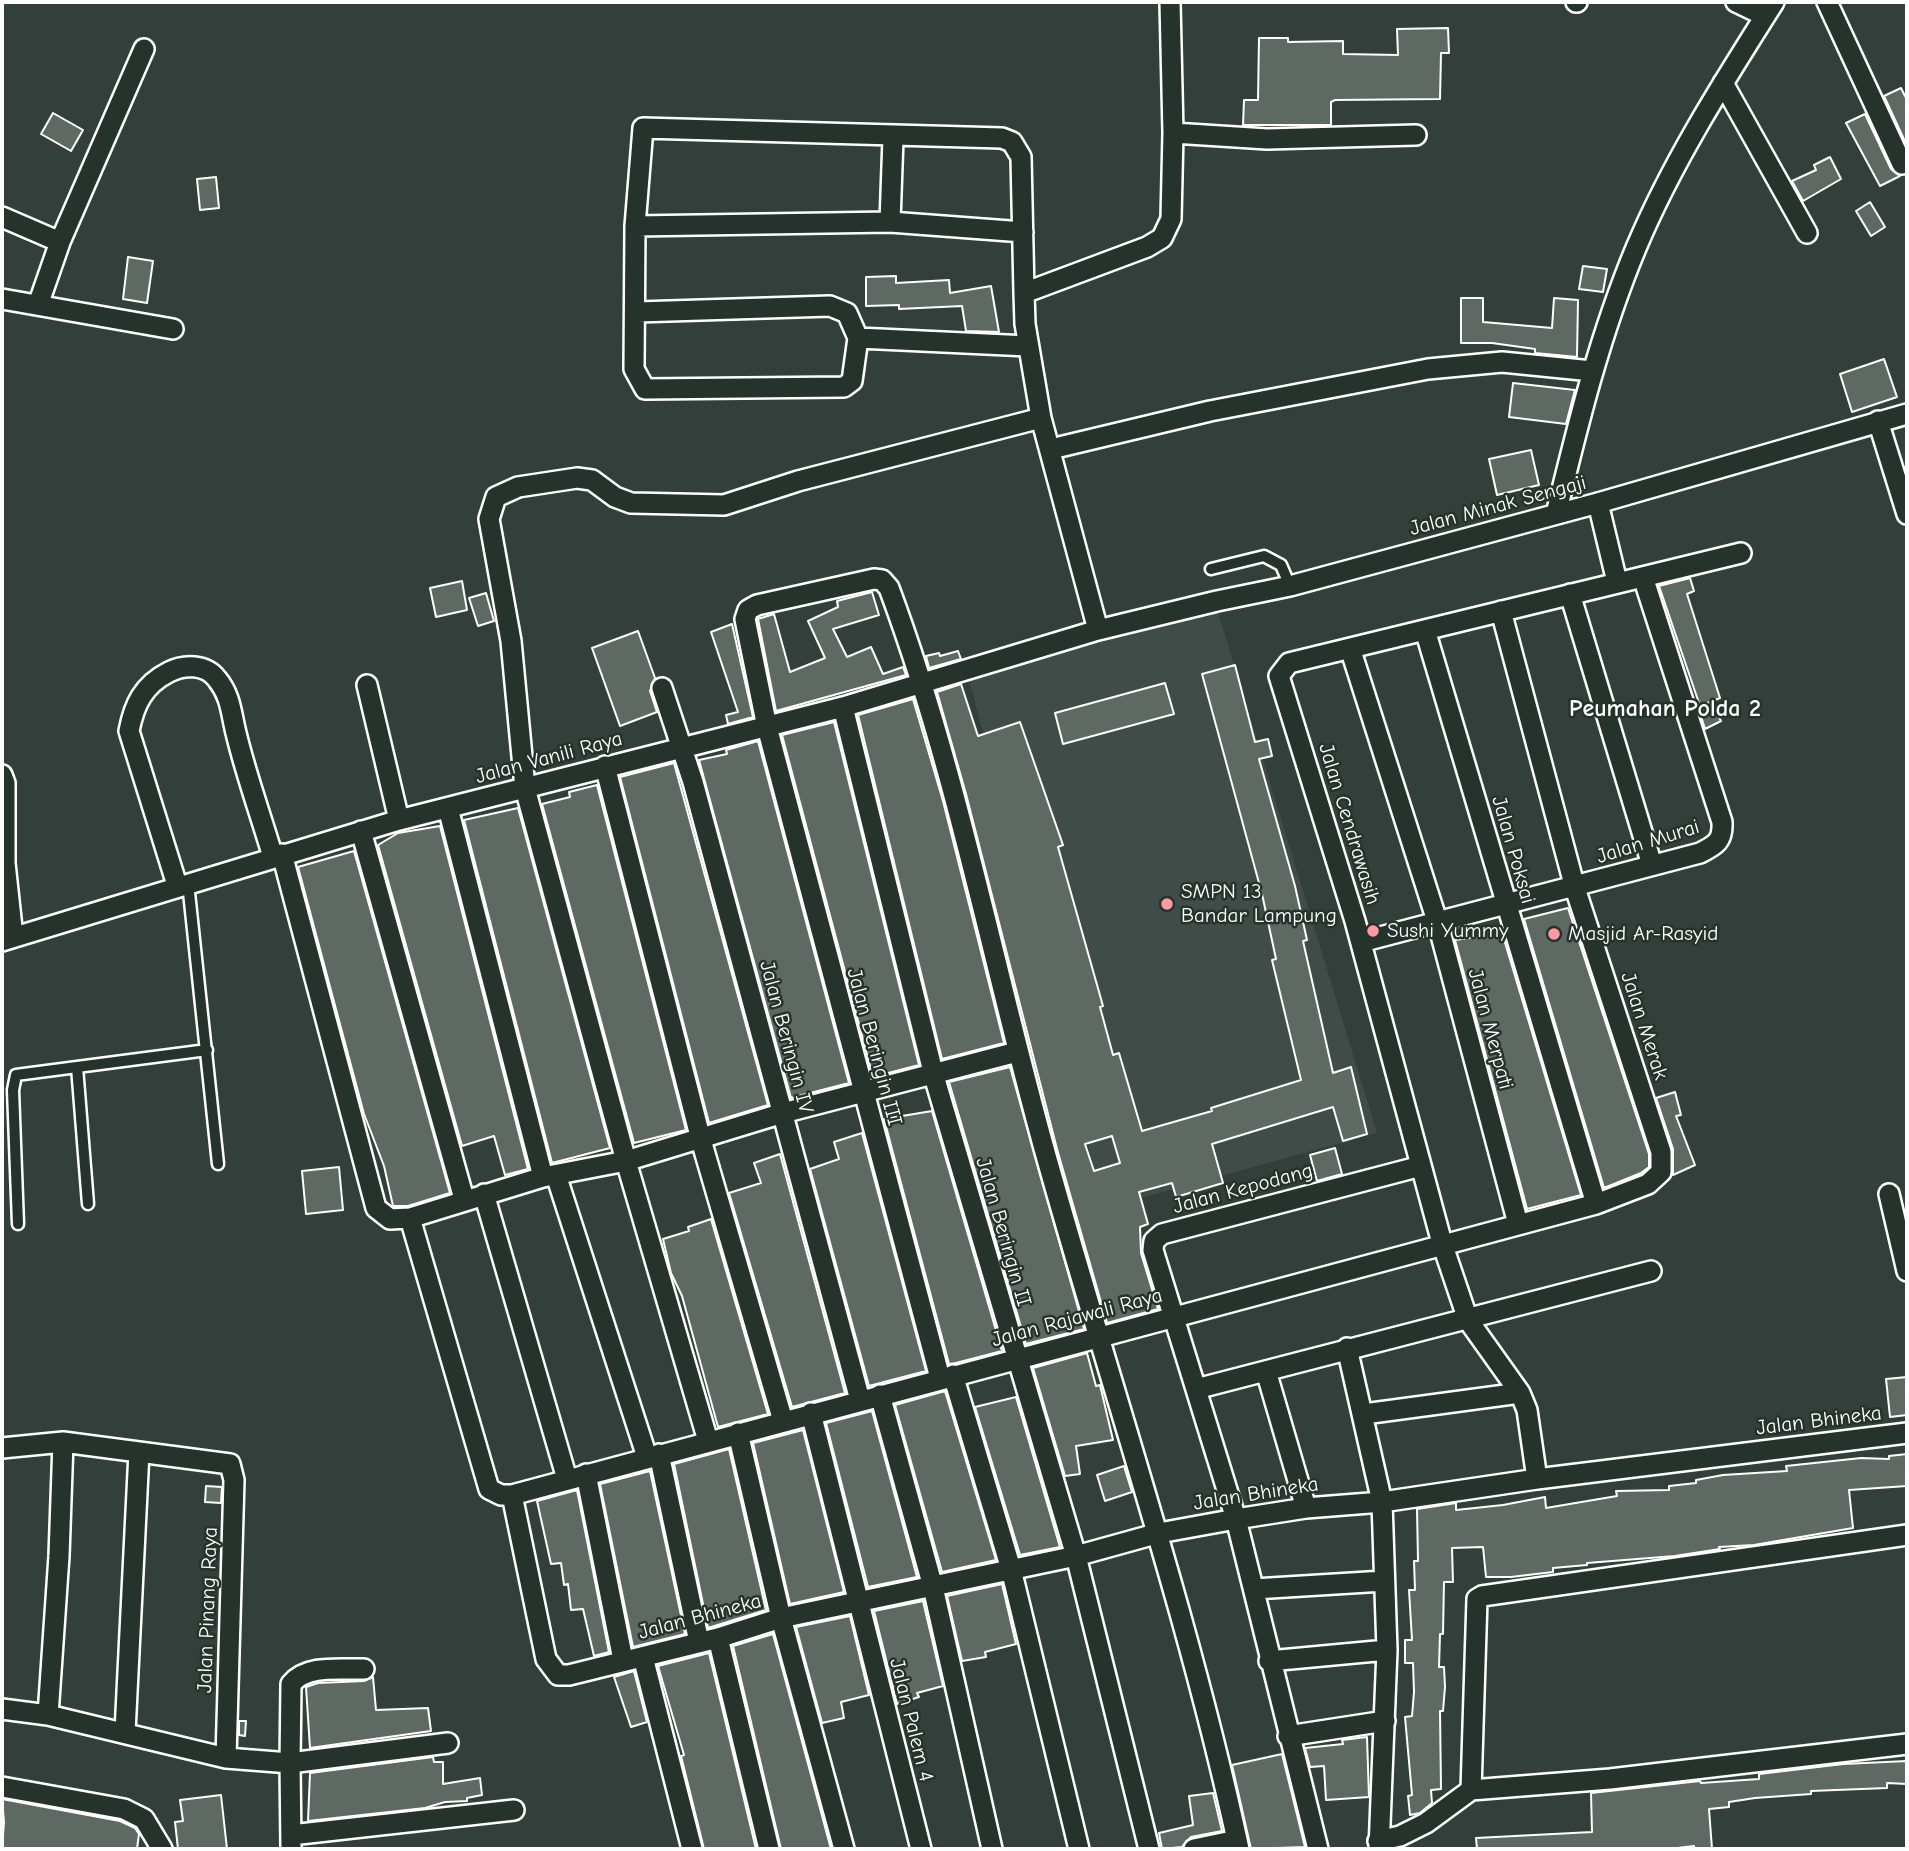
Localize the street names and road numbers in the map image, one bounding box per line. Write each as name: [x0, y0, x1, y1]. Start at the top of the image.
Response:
street label: Jalan Minak Sengaji: [1407, 470, 1589, 542]
street label: Jalan Vanili Raya: [473, 726, 625, 790]
street label: Jalan Cendrawasih: [1313, 740, 1385, 908]
street label: Jalan Poksai: [1486, 793, 1540, 907]
street label: Jalan Murai: [1593, 814, 1703, 870]
street label: Jalan Beringin IV: [754, 958, 818, 1116]
street label: Jalan Beringin III: [841, 966, 907, 1128]
street label: Jalan Merpati: [1462, 966, 1518, 1092]
street label: Jalan Merak: [1615, 969, 1673, 1083]
street label: Jalan Beringin II: [970, 1155, 1036, 1309]
street label: Jalan Kepodang: [1170, 1158, 1316, 1220]
street label: Jalan Rajawali Raya: [989, 1283, 1165, 1353]
street label: Jalan Bhineka: [1755, 1401, 1883, 1441]
street label: Jalan Bhineka: [1192, 1472, 1320, 1516]
street label: Jalan Pinang Raya: [193, 1526, 223, 1694]
street label: Jalan Bhineka: [636, 1588, 764, 1646]
street label: Jalan Palem 4: [884, 1656, 938, 1784]

